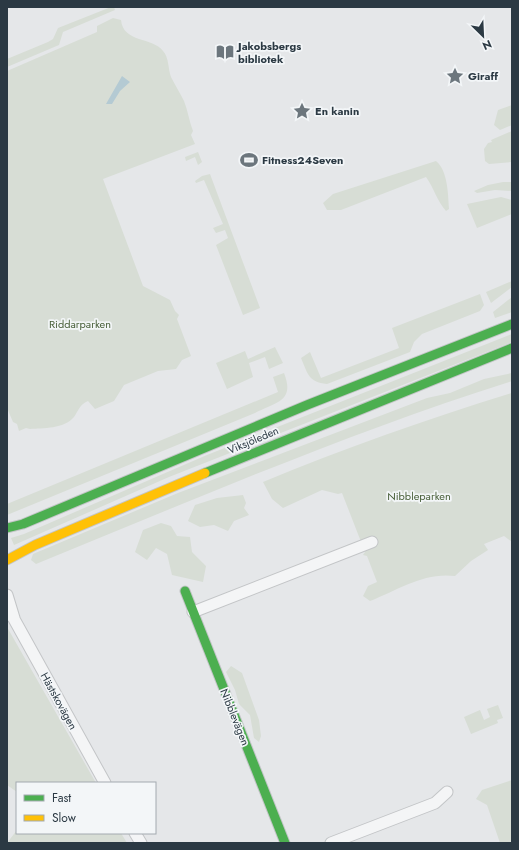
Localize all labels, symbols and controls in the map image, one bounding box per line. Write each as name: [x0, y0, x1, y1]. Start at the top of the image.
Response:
north arrow: [463, 16, 503, 56]
text: N: [480, 36, 494, 54]
place label: Jakobsbergs bibliotek: [236, 38, 301, 67]
library icon: Jakobsbergs bibliotek: [215, 42, 235, 62]
place icon: Giraff: [445, 66, 465, 86]
place label: Giraff: [468, 68, 499, 84]
place icon: En kanin: [292, 101, 312, 121]
place label: En kanin: [315, 103, 359, 119]
sports icon: Fitness24Seven: [239, 150, 259, 170]
place label: Fitness24Seven: [262, 152, 343, 168]
park label: Riddarparken: [49, 316, 111, 332]
street label: Viksjöleden: [225, 422, 281, 458]
park label: Nibbleparken: [387, 488, 451, 504]
street label: Hästskovägen: [37, 670, 81, 732]
street label: Nibblevägen: [216, 686, 254, 748]
legend: [16, 782, 156, 834]
text: Fast: [52, 789, 71, 807]
text: Slow: [52, 809, 77, 827]

